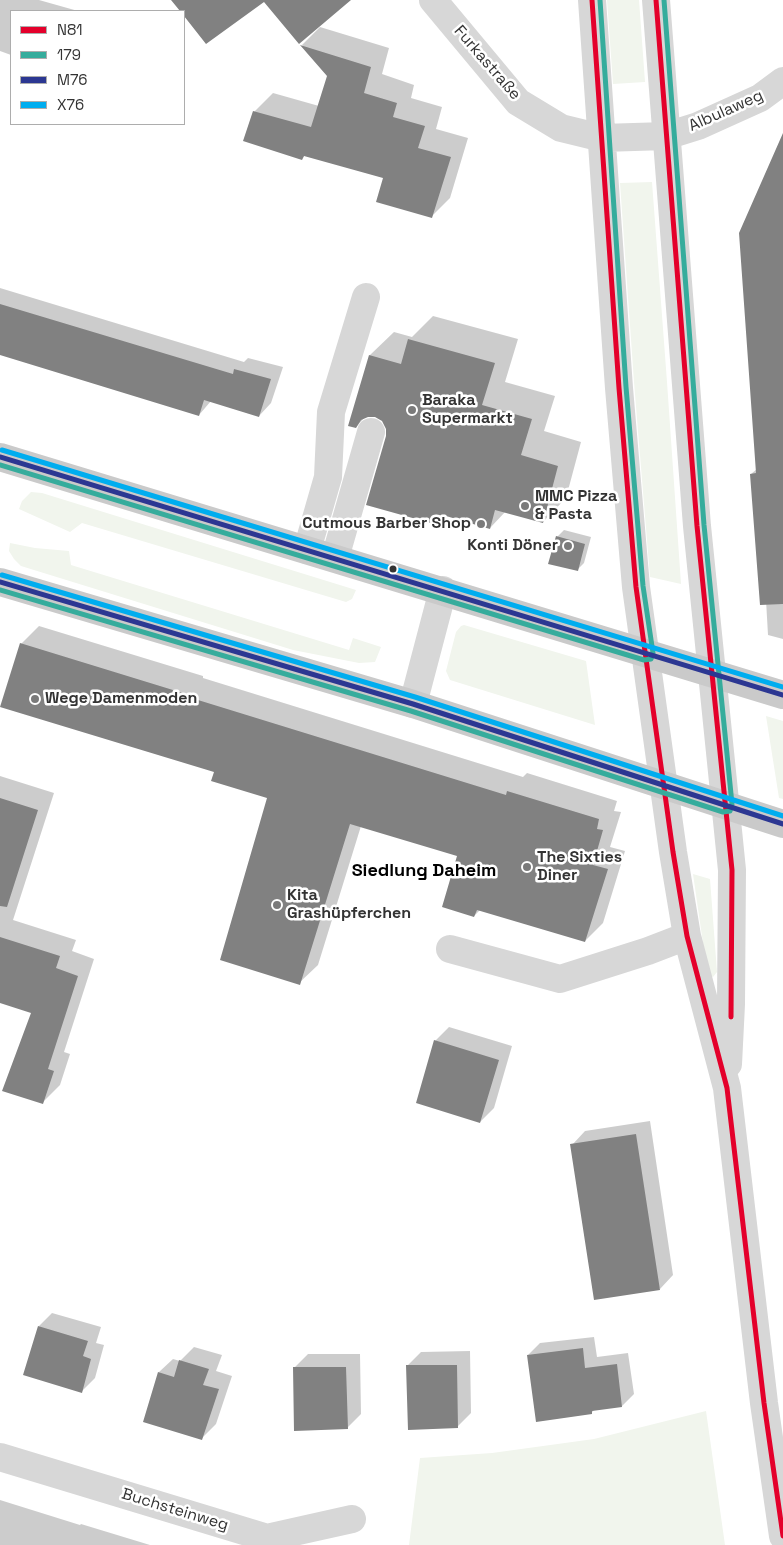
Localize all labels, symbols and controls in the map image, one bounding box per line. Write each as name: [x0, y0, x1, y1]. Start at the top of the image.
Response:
legend: [10, 10, 185, 125]
text: N81: [57, 20, 83, 39]
street label: Furkastraße: [450, 22, 524, 104]
text: 179: [57, 45, 81, 64]
text: M76: [57, 70, 88, 89]
street label: Albulaweg: [686, 86, 766, 136]
text: X76: [57, 95, 84, 114]
place label: Baraka Supermarkt: [422, 391, 513, 429]
marker: Baraka Supermarkt: [406, 404, 418, 416]
place label: MMC Pizza & Pasta: [535, 487, 617, 525]
marker: MMC Pizza & Pasta: [519, 500, 531, 512]
place label: Cutmous Barber Shop: [302, 514, 471, 534]
marker: Cutmous Barber Shop: [475, 518, 487, 530]
place label: Konti Döner: [467, 536, 558, 556]
marker: Konti Döner: [562, 540, 574, 552]
unlabelled marker: [388, 564, 398, 574]
place label: Wege Damenmoden: [45, 689, 197, 709]
marker: Wege Damenmoden: [29, 693, 41, 705]
place label: The Sixties Diner: [537, 848, 622, 886]
district label: Siedlung Daheim: [352, 860, 496, 882]
marker: The Sixties Diner: [521, 861, 533, 873]
place label: Kita Grashüpferchen: [287, 886, 411, 924]
marker: Kita Grashüpferchen: [271, 899, 283, 911]
street label: Buchsteinweg: [119, 1485, 231, 1535]

